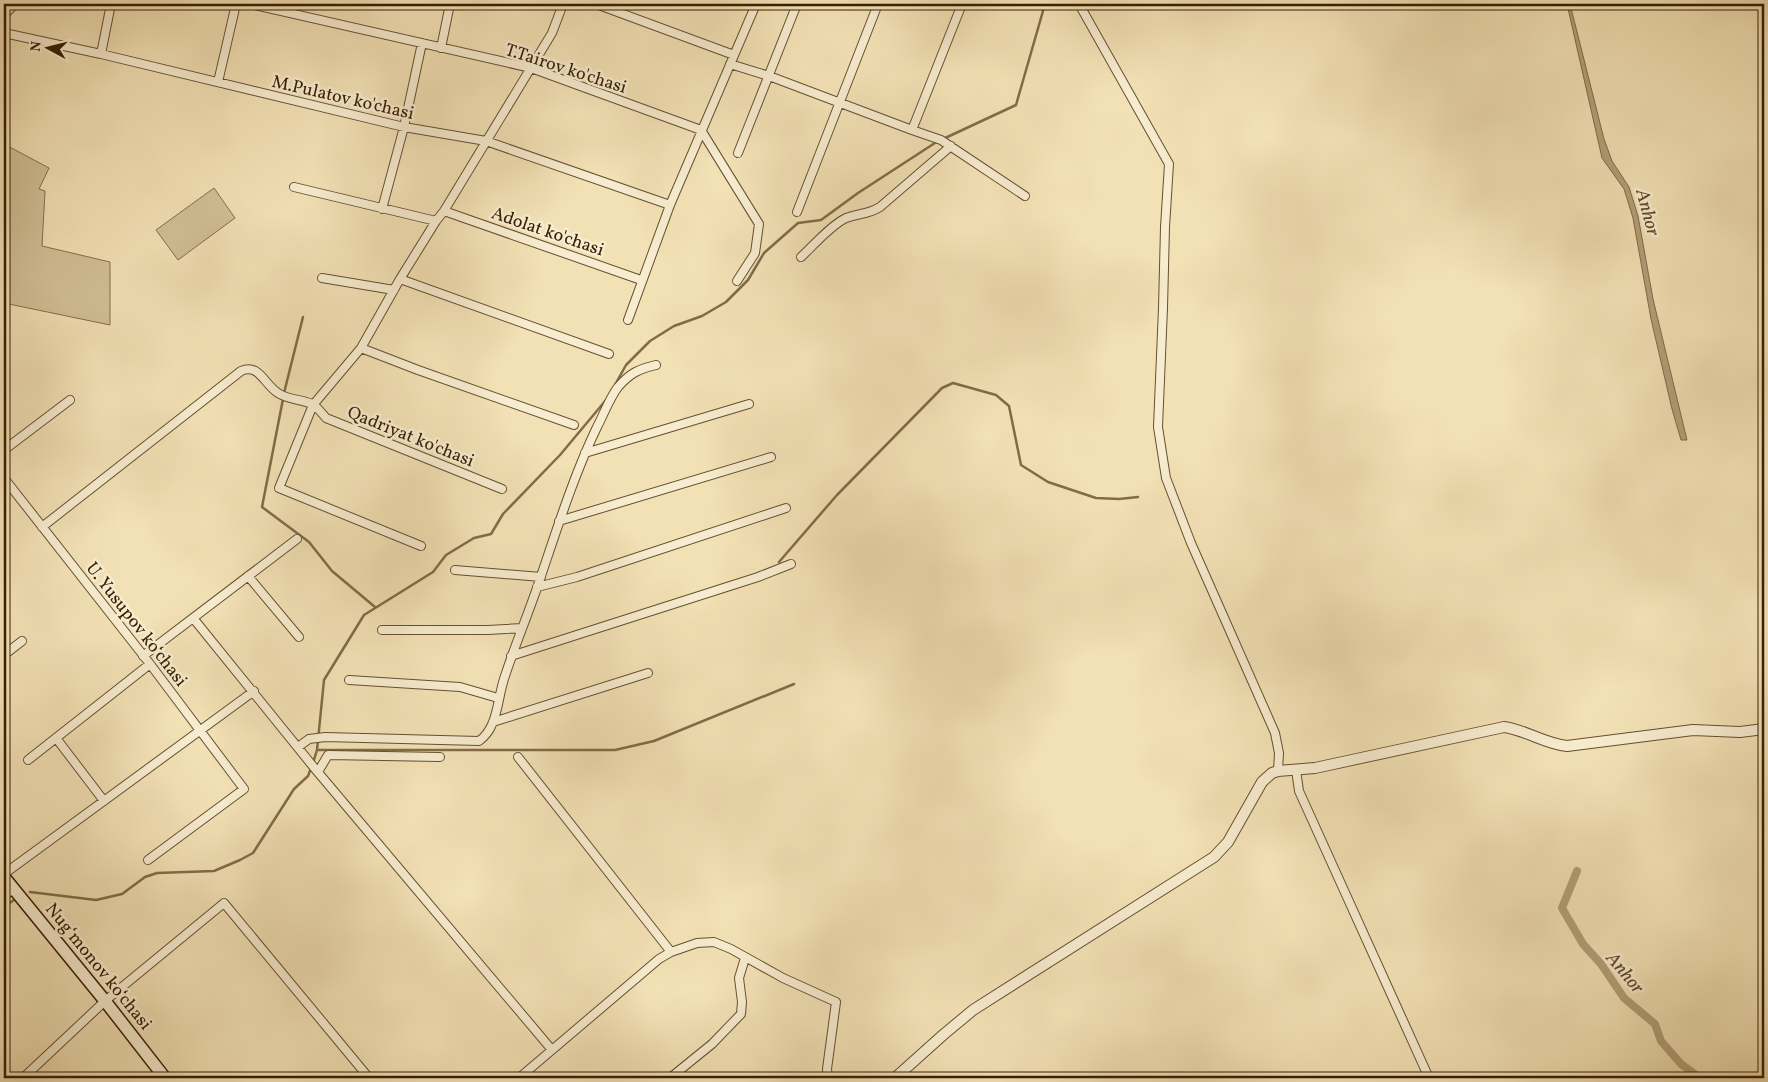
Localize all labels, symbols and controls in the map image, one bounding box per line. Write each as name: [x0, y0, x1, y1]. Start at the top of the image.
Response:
north arrow: [22, 22, 72, 72]
street label: T.Tairov ko'chasi: [501, 38, 630, 101]
text: N: [27, 40, 47, 53]
street label: M.Pulatov ko'chasi: [269, 70, 416, 127]
water label: Anhor: [1628, 185, 1666, 240]
street label: Adolat ko'chasi: [488, 202, 607, 263]
street label: Qadriyat ko'chasi: [343, 401, 478, 474]
street label: U. Yusupov ko‘chasi: [79, 557, 192, 692]
street label: Nugʻmonov koʻchasi: [39, 898, 157, 1036]
water label: Anhor: [1599, 946, 1650, 1001]

